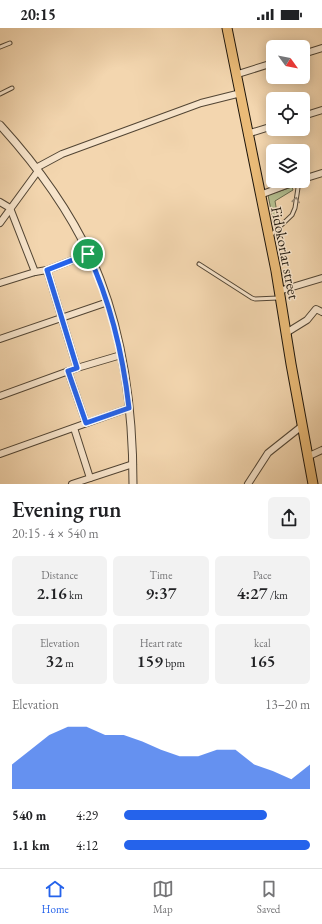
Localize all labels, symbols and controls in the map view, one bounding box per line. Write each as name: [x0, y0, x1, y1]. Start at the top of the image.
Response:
text: 20:15: [20, 5, 56, 24]
north arrow: [266, 40, 310, 84]
map controls: [266, 40, 310, 188]
button: locate: [266, 92, 310, 136]
button: layers: [266, 144, 310, 188]
one-way arrow: [291, 197, 300, 204]
street label: Fidokorlar street: [267, 205, 304, 301]
pin: [71, 237, 105, 271]
icon: arrive: [77, 243, 99, 265]
text: Evening run: [12, 495, 121, 524]
button: share: [268, 497, 310, 539]
text: 20:15 · 4 × 540 m: [12, 525, 99, 542]
text: Distance: [41, 568, 78, 582]
text: Time: [150, 568, 172, 582]
text: Pace: [253, 568, 272, 582]
text: 2.16: [37, 582, 67, 604]
text: 9:37: [146, 582, 176, 604]
text: 4:27: [237, 582, 268, 604]
text: km: [67, 588, 83, 602]
text: /km: [268, 588, 288, 602]
text: Elevation: [40, 636, 79, 650]
text: Heart rate: [140, 636, 182, 650]
text: kcal: [254, 636, 271, 650]
text: 32: [46, 650, 63, 672]
text: 159: [137, 650, 163, 672]
text: 165: [249, 650, 275, 672]
text: m: [63, 656, 74, 670]
text: bpm: [163, 656, 185, 670]
text: Elevation: [12, 696, 59, 713]
text: 13–20 m: [265, 696, 310, 713]
text: 540 m: [12, 807, 46, 824]
text: 4:29: [76, 807, 98, 824]
text: 1.1 km: [12, 837, 50, 854]
text: 4:12: [76, 837, 98, 854]
tab: Home: [42, 878, 69, 916]
tab: Map: [152, 878, 174, 916]
tab: Saved: [257, 878, 280, 916]

